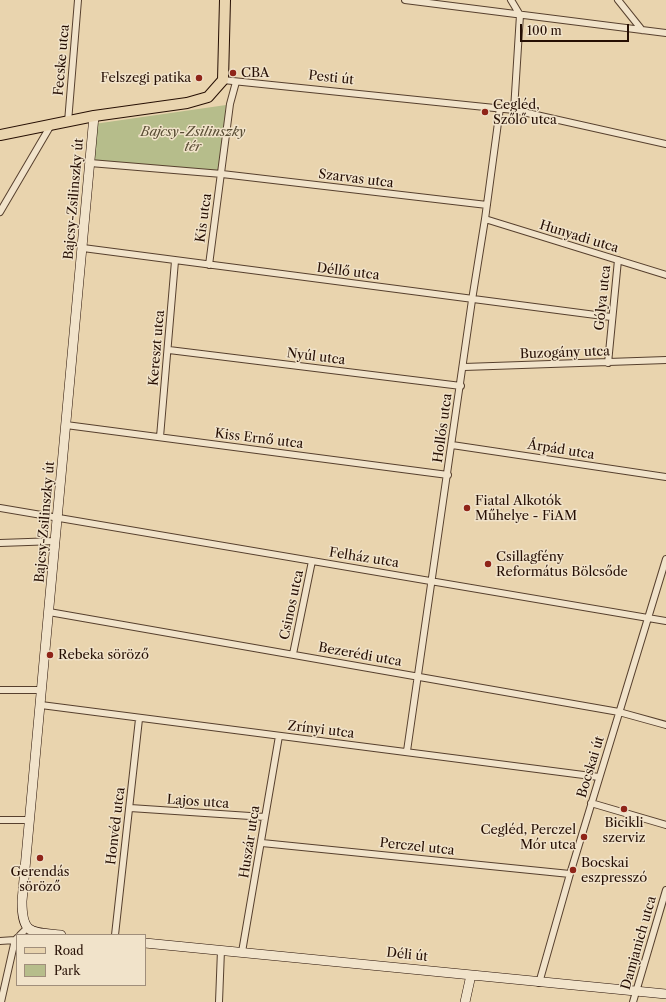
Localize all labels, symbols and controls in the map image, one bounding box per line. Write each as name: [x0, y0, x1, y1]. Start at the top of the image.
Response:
scale bar: [522, 16, 631, 42]
text: 100 m: [527, 23, 562, 38]
street label: Fecske utca: [51, 24, 73, 96]
place label: CBA: [241, 65, 269, 81]
marker: CBA: [228, 68, 238, 78]
street label: Pesti út: [308, 68, 354, 88]
place label: Felszegi patika: [101, 70, 191, 86]
marker: Felszegi patika: [194, 73, 204, 83]
place label: Cegléd, Szőlő utca: [493, 97, 557, 128]
marker: Cegléd, Szőlő utca: [480, 107, 490, 117]
park label: Bajcsy-Zsilinszky tér: [141, 124, 245, 155]
street label: Bajcsy-Zsilinszky út: [61, 138, 87, 260]
street label: Szarvas utca: [317, 167, 395, 191]
street label: Kis utca: [193, 192, 215, 244]
street label: Hunyadi utca: [537, 218, 621, 256]
street label: Déllő utca: [316, 260, 380, 284]
street label: Gólya utca: [592, 265, 614, 331]
street label: Kereszt utca: [146, 309, 168, 387]
street label: Buzogány utca: [520, 344, 610, 362]
street label: Nyúl utca: [286, 346, 346, 368]
street label: Hollós utca: [430, 392, 456, 464]
street label: Kiss Ernő utca: [214, 426, 304, 452]
street label: Árpád utca: [526, 437, 596, 463]
street label: Bajcsy-Zsilinszky út: [32, 461, 58, 583]
place label: Fiatal Alkotók Műhelye - FiAM: [475, 493, 577, 524]
marker: Fiatal Alkotók Műhelye - FiAM: [462, 503, 472, 513]
street label: Felház utca: [328, 545, 400, 571]
place label: Csillagfény Református Bölcsőde: [496, 549, 628, 580]
marker: Csillagfény Református Bölcsőde: [483, 559, 493, 569]
street label: Csinos utca: [277, 569, 307, 641]
street label: Bezerédi utca: [317, 640, 403, 670]
place label: Rebeka söröző: [58, 647, 149, 663]
marker: Rebeka söröző: [45, 650, 55, 660]
street label: Zrínyi utca: [287, 718, 355, 742]
street label: Bocskai út: [574, 734, 608, 800]
street label: Honvéd utca: [103, 786, 129, 866]
street label: Lajos utca: [166, 792, 230, 812]
marker: Bicikli szerviz: [619, 804, 629, 814]
street label: Huszár utca: [237, 805, 263, 879]
place label: Bicikli szerviz: [603, 815, 645, 846]
place label: Cegléd, Perczel Mór utca: [480, 822, 576, 853]
marker: Cegléd, Perczel Mór utca: [579, 832, 589, 842]
street label: Perczel utca: [379, 835, 455, 859]
marker: Gerendás söröző: [35, 853, 45, 863]
place label: Bocskai eszpresszó: [581, 855, 647, 886]
place label: Gerendás söröző: [11, 864, 69, 895]
marker: Bocskai eszpresszó: [568, 865, 578, 875]
street label: Damjanich utca: [618, 894, 660, 992]
legend: [16, 934, 146, 986]
text: Road: [54, 943, 84, 958]
street label: Déli út: [386, 945, 428, 965]
text: Park: [54, 963, 80, 978]

